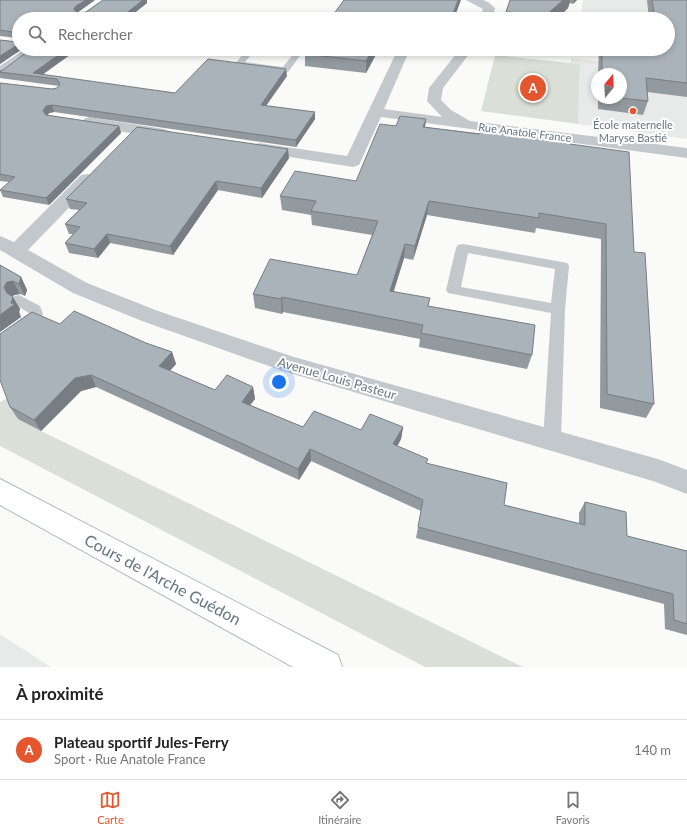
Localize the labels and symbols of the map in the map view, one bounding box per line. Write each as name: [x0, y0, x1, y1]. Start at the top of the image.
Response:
north arrow: [591, 68, 627, 104]
pin: A: [520, 73, 546, 103]
marker: École maternelle Maryse Bastié: [628, 106, 638, 116]
place label: École maternelle Maryse Bastié: [593, 118, 673, 144]
street label: Rue Anatole France: [478, 120, 572, 144]
street label: Avenue Louis Pasteur: [276, 353, 398, 403]
your location: [269, 372, 289, 392]
street label: Cours de l'Arche Guédon: [82, 530, 244, 628]

